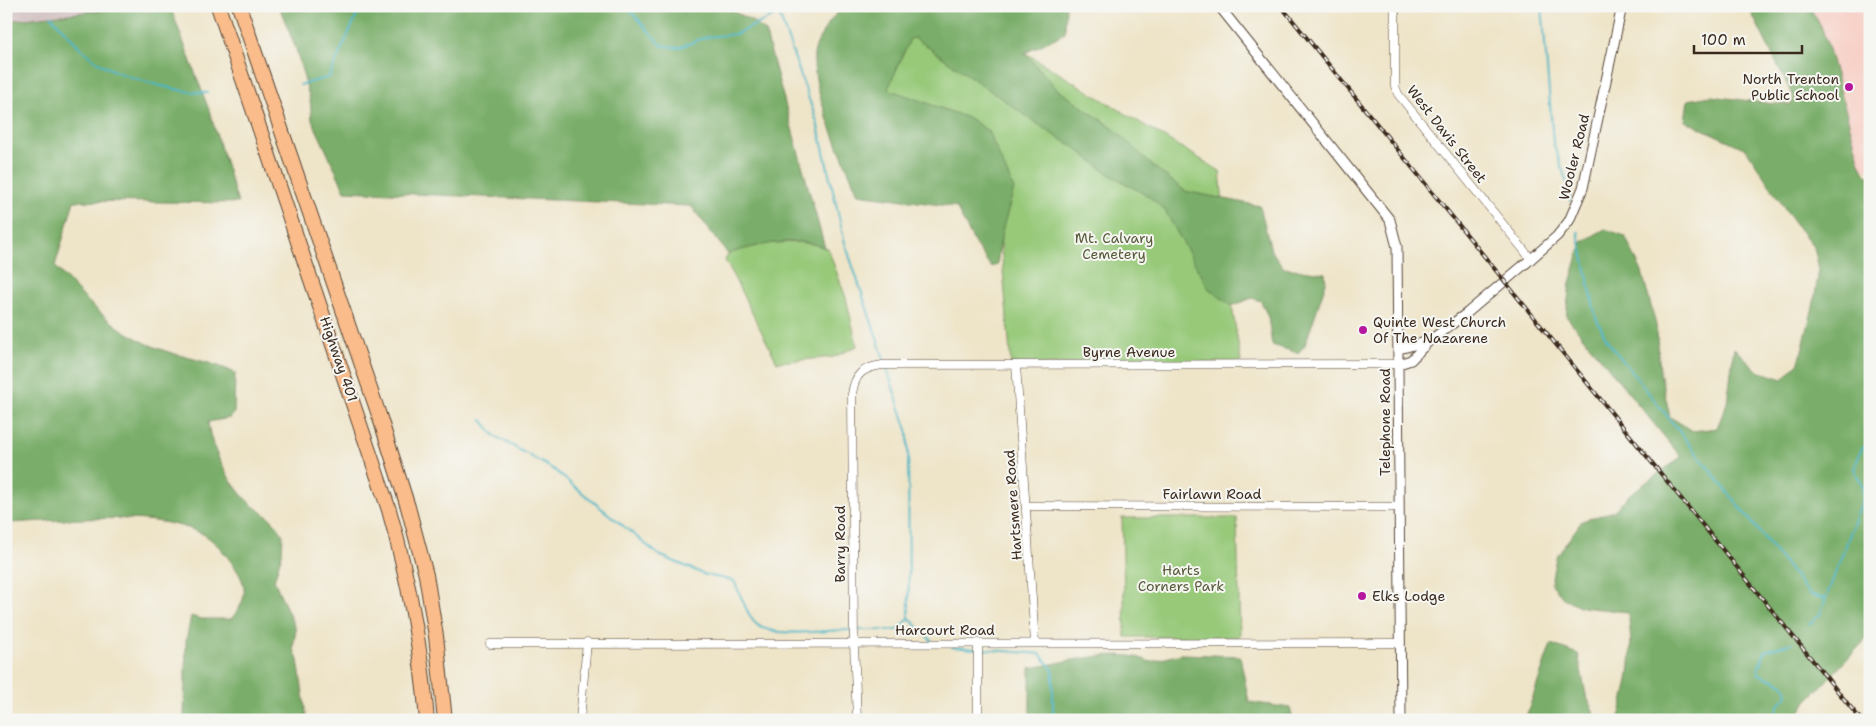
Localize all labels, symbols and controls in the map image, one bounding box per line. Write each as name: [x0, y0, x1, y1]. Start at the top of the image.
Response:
scale bar: [1694, 22, 1801, 54]
text: 100 m: [1701, 30, 1746, 50]
place label: North Trenton Public School: [1742, 70, 1840, 104]
street label: West Davis Street: [1403, 81, 1491, 187]
marker: North Trenton Public School: [1843, 81, 1855, 93]
street label: Wooler Road: [1555, 112, 1593, 202]
park label: Mt. Calvary Cemetery: [1075, 229, 1153, 263]
place label: Quinte West Church Of The Nazarene: [1373, 313, 1506, 347]
street label: Highway 401: [316, 314, 362, 404]
marker: Quinte West Church Of The Nazarene: [1357, 324, 1369, 336]
street label: Byrne Avenue: [1083, 343, 1175, 361]
street label: Telephone Road: [1376, 368, 1394, 476]
street label: Hartsmere Road: [1000, 449, 1026, 561]
street label: Fairlawn Road: [1163, 485, 1262, 503]
street label: Barry Road: [831, 505, 849, 583]
park label: Harts Corners Park: [1138, 561, 1224, 595]
place label: Elks Lodge: [1372, 587, 1445, 605]
marker: Elks Lodge: [1356, 590, 1368, 602]
street label: Harcourt Road: [895, 621, 995, 639]

